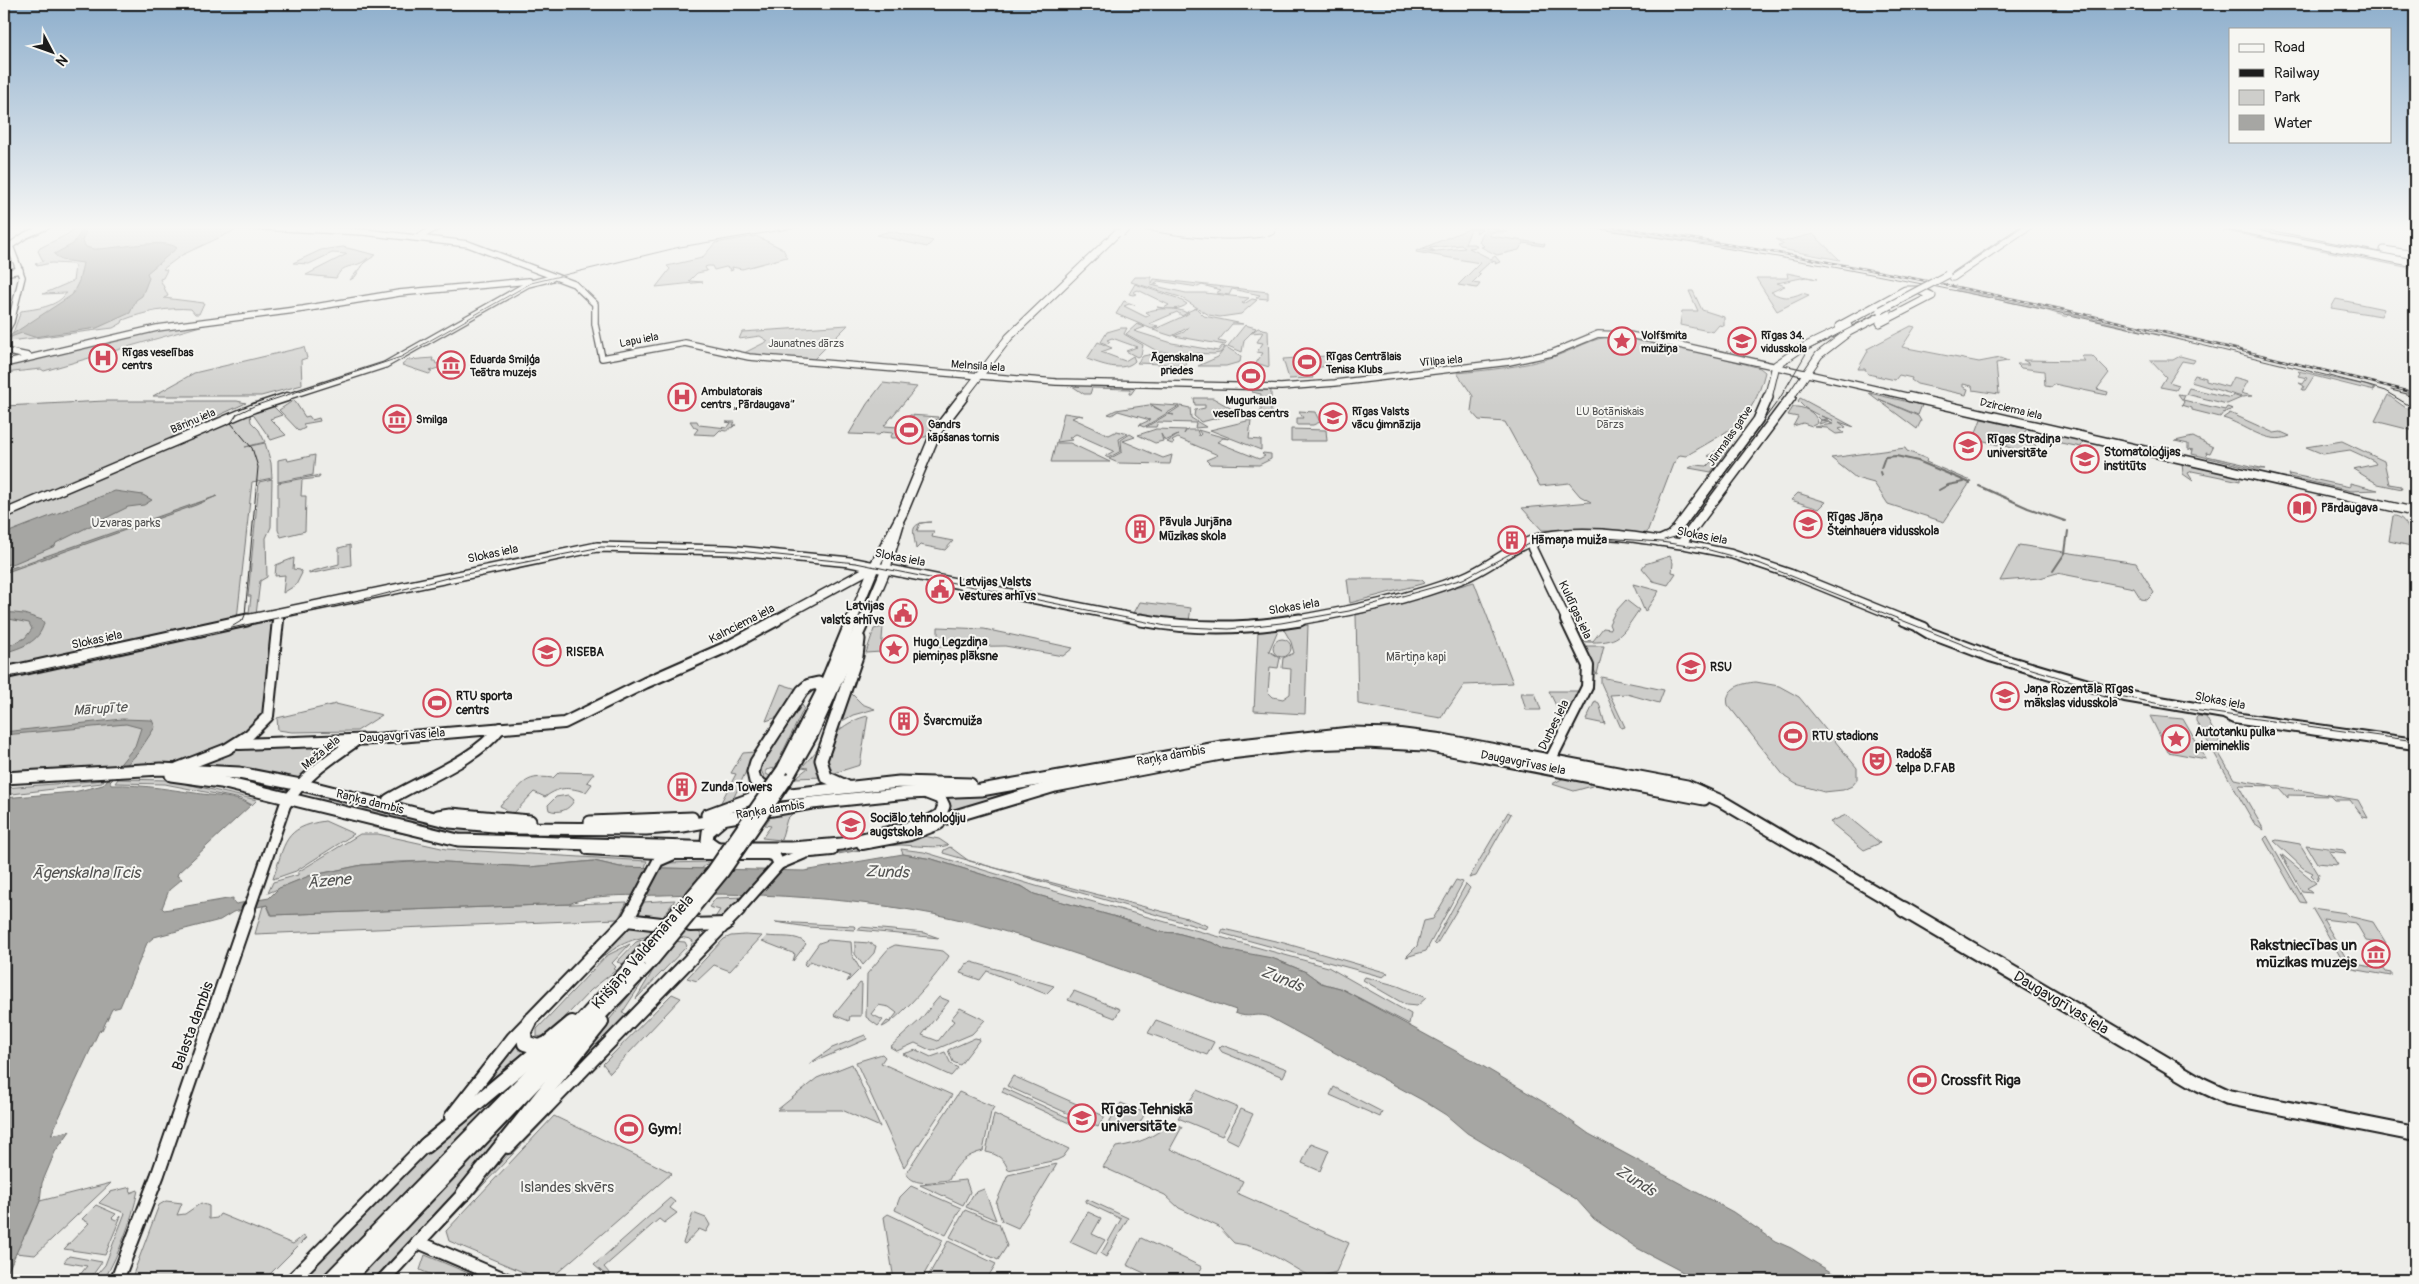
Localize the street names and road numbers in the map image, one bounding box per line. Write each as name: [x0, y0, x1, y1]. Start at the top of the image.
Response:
street label: Lapu iela: [618, 330, 660, 350]
street label: Vīlipa iela: [1419, 353, 1463, 369]
street label: Melnsila iela: [951, 358, 1005, 374]
street label: Dzirciema iela: [1978, 395, 2044, 423]
street label: Jūrmalas gatve: [1705, 403, 1756, 468]
street label: Bāriņu iela: [169, 406, 217, 436]
street label: Slokas iela: [1675, 524, 1729, 548]
street label: Slokas iela: [466, 541, 520, 567]
street label: Slokas iela: [873, 546, 927, 570]
street label: Kuldīgas iela: [1555, 578, 1595, 642]
street label: Slokas iela: [1267, 596, 1321, 618]
street label: Kalnciema iela: [707, 601, 778, 647]
street label: Slokas iela: [70, 627, 124, 653]
street label: Slokas iela: [2193, 689, 2247, 713]
street label: Durbes iela: [1535, 697, 1573, 753]
street label: Daugavgrīvas iela: [358, 725, 446, 746]
street label: Meža iela: [299, 732, 344, 773]
street label: Raņķa dambis: [1136, 743, 1207, 769]
street label: Daugavgrīvas iela: [1479, 747, 1567, 779]
street label: Raņķa dambis: [335, 786, 406, 818]
street label: Raņķa dambis: [735, 797, 806, 823]
street label: Krišjāņa Valdemāra iela: [588, 891, 698, 1013]
street label: Daugavgrīvas iela: [2010, 967, 2112, 1039]
street label: Balasta dambis: [168, 979, 218, 1073]

